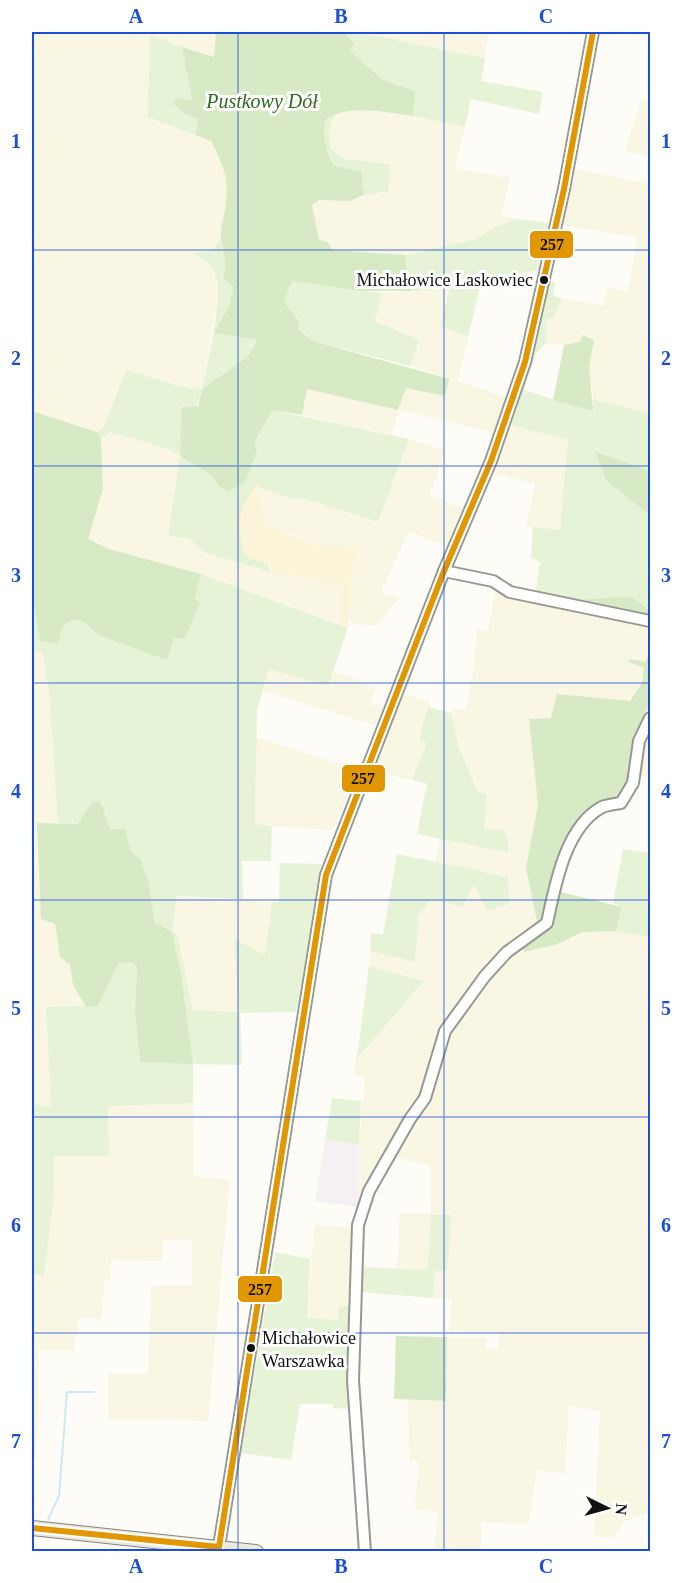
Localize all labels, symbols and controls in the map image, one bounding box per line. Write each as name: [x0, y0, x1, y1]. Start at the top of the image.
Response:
text: A: [129, 5, 144, 27]
text: B: [334, 5, 348, 27]
text: C: [539, 5, 553, 27]
park label: Pustkowy Dół: [205, 90, 318, 113]
text: 1: [11, 130, 21, 152]
text: 1: [661, 130, 671, 152]
line badge: 257: [529, 230, 574, 259]
text: 257: [540, 236, 564, 253]
place label: Michałowice Laskowiec: [357, 270, 533, 290]
marker: Michałowice Laskowiec: [538, 274, 550, 286]
text: 2: [11, 347, 21, 369]
text: 2: [661, 347, 671, 369]
text: 3: [11, 564, 21, 586]
text: 3: [661, 564, 671, 586]
line badge: 257: [341, 764, 386, 793]
text: 257: [351, 770, 375, 787]
text: 4: [11, 780, 21, 802]
text: 4: [661, 780, 671, 802]
text: 5: [11, 997, 21, 1019]
text: 5: [661, 997, 671, 1019]
text: 6: [11, 1214, 21, 1236]
text: 6: [661, 1214, 671, 1236]
line badge: 257: [237, 1275, 283, 1303]
text: 257: [248, 1281, 272, 1298]
place label: Michałowice Warszawka: [262, 1328, 356, 1371]
marker: Michałowice Warszawka: [245, 1342, 257, 1354]
text: 7: [11, 1430, 21, 1452]
text: 7: [661, 1430, 671, 1452]
north arrow: [577, 1478, 637, 1538]
text: N: [612, 1503, 630, 1516]
text: A: [129, 1555, 144, 1577]
text: B: [334, 1555, 348, 1577]
text: C: [539, 1555, 553, 1577]

